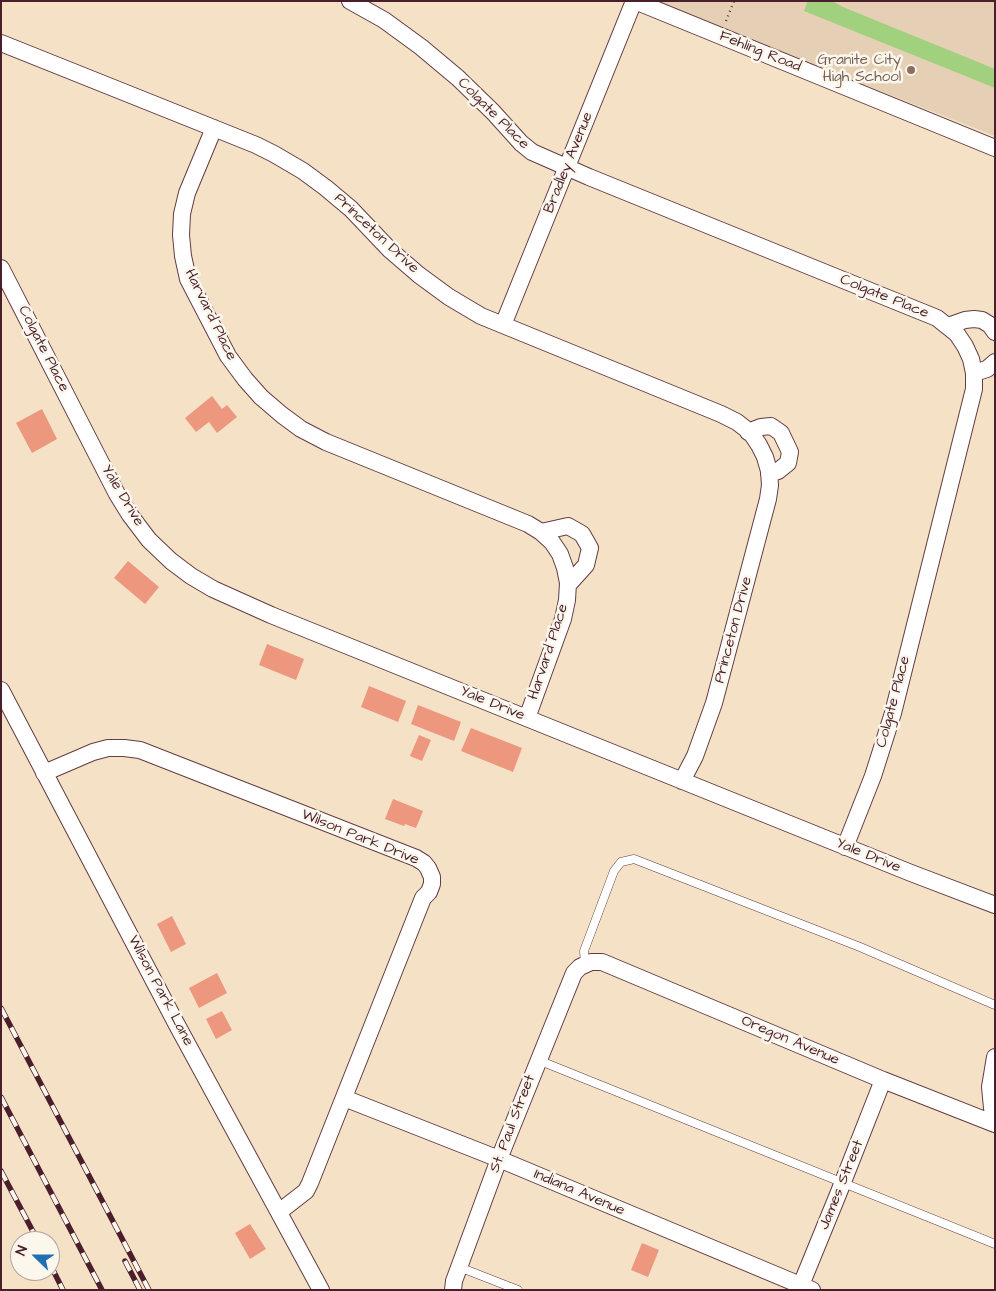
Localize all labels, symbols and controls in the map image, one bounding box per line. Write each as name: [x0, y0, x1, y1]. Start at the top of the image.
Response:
street label: Fehling Road: [717, 28, 803, 76]
place label: Granite City High School: [818, 52, 901, 87]
marker: Granite City High School: [905, 64, 917, 76]
street label: Colgate Place: [453, 74, 533, 154]
street label: Bradley Avenue: [540, 110, 598, 216]
street label: Princeton Drive: [330, 190, 422, 278]
street label: Harvard Place: [180, 266, 240, 364]
street label: Colgate Place: [837, 271, 931, 323]
street label: Colgate Place: [14, 303, 72, 395]
street label: Yale Drive: [97, 462, 147, 530]
street label: Princeton Drive: [711, 575, 757, 685]
street label: Harvard Place: [525, 602, 573, 702]
street label: Colgate Place: [873, 654, 915, 750]
street label: Yale Drive: [457, 683, 527, 725]
street label: Wilson Park Drive: [299, 806, 421, 870]
street label: Yale Drive: [833, 835, 903, 877]
street label: Wilson Park Lane: [123, 933, 197, 1049]
street label: Oregon Avenue: [738, 1012, 842, 1070]
street label: St. Paul Street: [486, 1073, 540, 1175]
street label: James Street: [816, 1138, 868, 1232]
street label: Indiana Avenue: [531, 1166, 627, 1220]
north arrow: [10, 1231, 60, 1281]
text: N: [11, 1243, 33, 1259]

